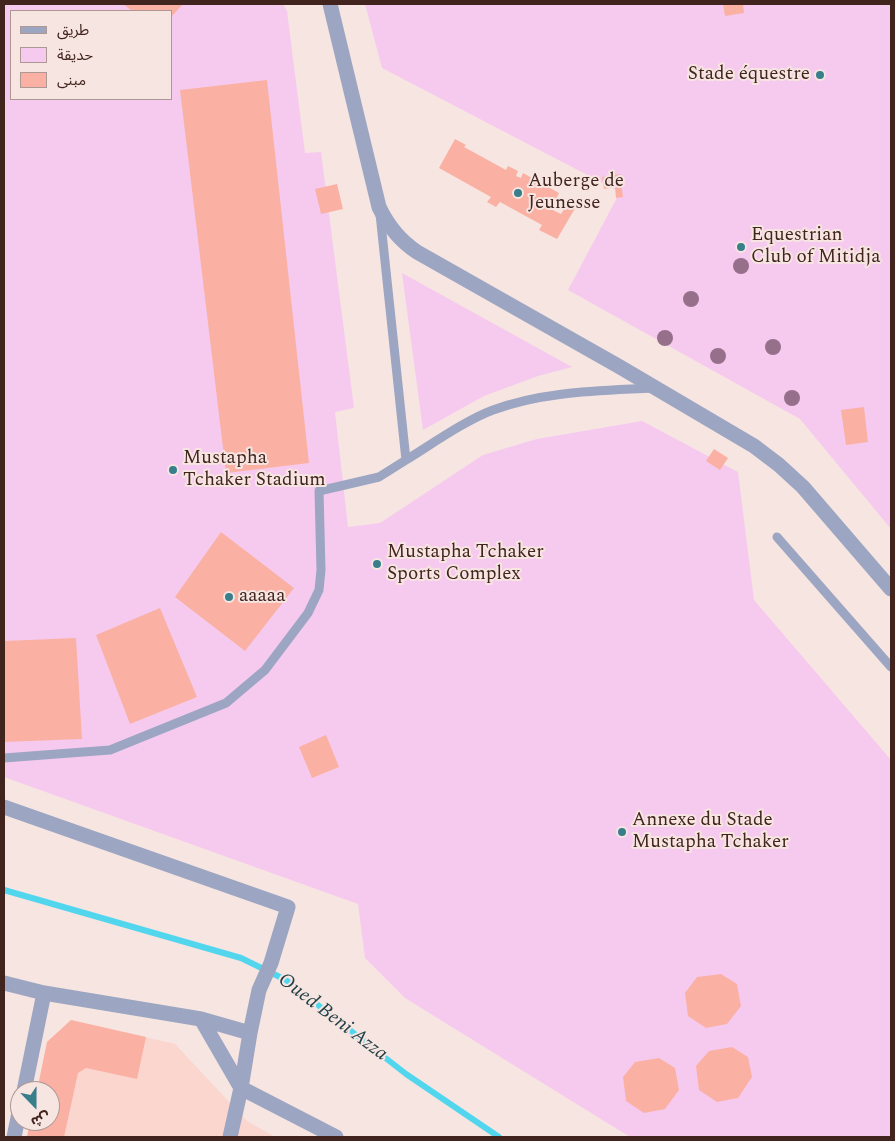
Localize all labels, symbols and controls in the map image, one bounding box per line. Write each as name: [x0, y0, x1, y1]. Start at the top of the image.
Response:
legend: [10, 10, 172, 100]
text: طريق: [57, 19, 89, 42]
text: حديقة: [57, 44, 93, 67]
place label: Stade équestre: [688, 64, 810, 86]
text: مبنى: [57, 69, 86, 92]
marker: Stade équestre: [814, 69, 826, 81]
place label: Auberge de Jeunesse: [528, 171, 624, 215]
marker: Auberge de Jeunesse: [512, 187, 524, 199]
place label: Equestrian Club of Mitidja: [751, 225, 881, 269]
marker: Equestrian Club of Mitidja: [735, 241, 747, 253]
place label: Mustapha Tchaker Stadium: [183, 448, 326, 492]
marker: Mustapha Tchaker Stadium: [167, 464, 179, 476]
place label: Mustapha Tchaker Sports Complex: [387, 542, 544, 586]
marker: Mustapha Tchaker Sports Complex: [371, 558, 383, 570]
place label: aaaaa: [239, 586, 285, 608]
marker: aaaaa: [223, 591, 235, 603]
place label: Annexe du Stade Mustapha Tchaker: [632, 810, 789, 854]
marker: Annexe du Stade Mustapha Tchaker: [616, 826, 628, 838]
water label: Oued Beni Azza: [272, 969, 392, 1067]
north arrow: [10, 1081, 60, 1131]
text: ش: [28, 1106, 53, 1133]

